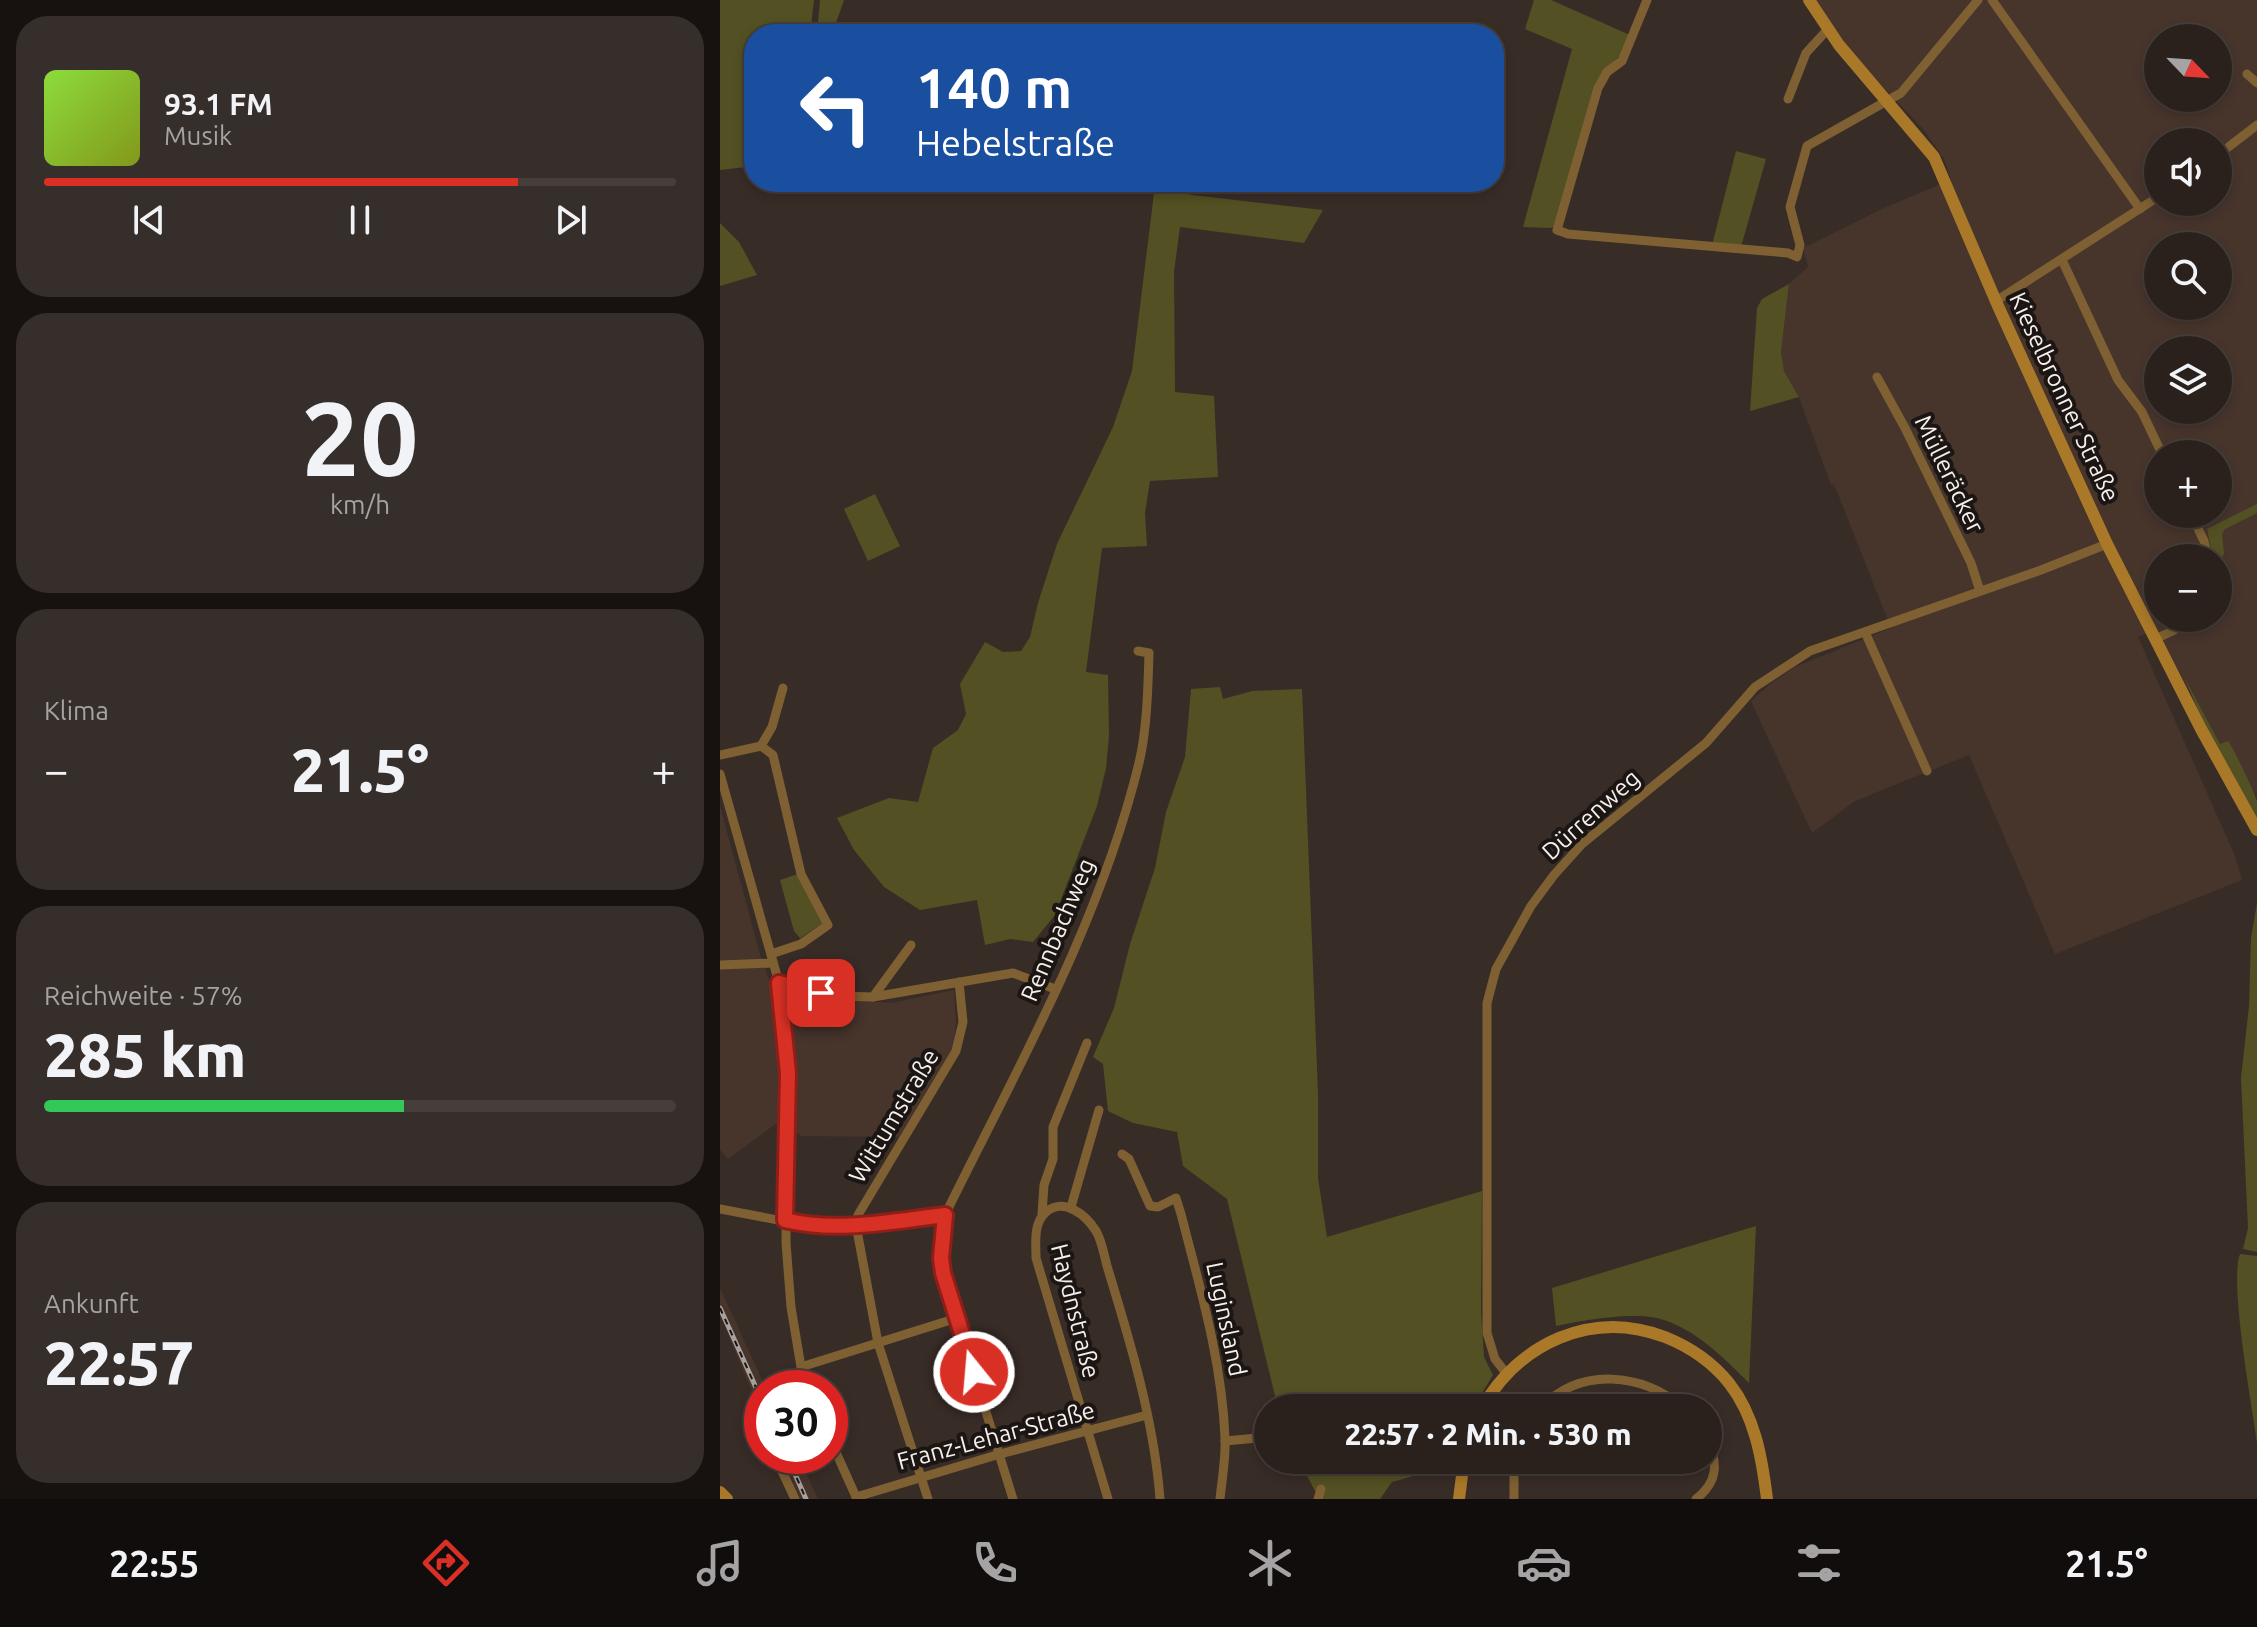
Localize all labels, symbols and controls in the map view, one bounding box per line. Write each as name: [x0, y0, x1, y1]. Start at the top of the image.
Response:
north arrow: [2144, 24, 2232, 112]
map controls: [2144, 24, 2232, 632]
icon: left: [784, 56, 888, 160]
text: 140 m: [916, 56, 1072, 119]
text: 93.1 FM: [164, 87, 273, 121]
text: Musik: [164, 121, 232, 150]
text: Hebelstraße: [916, 122, 1115, 163]
button: sound: [2144, 128, 2232, 216]
icon: previous: [127, 198, 171, 242]
icon: pause: [338, 198, 382, 242]
icon: next: [549, 198, 593, 242]
button: search: [2144, 232, 2232, 320]
street label: Kieselbronner Straße: [2004, 288, 2125, 506]
button: layers: [2144, 336, 2232, 424]
text: 20: [301, 379, 419, 496]
street label: Mülleräcker: [1909, 411, 1989, 537]
button: +: [2144, 440, 2232, 528]
text: km/h: [330, 490, 390, 519]
button: −: [2144, 544, 2232, 632]
text: Klima: [44, 696, 109, 725]
text: 21.5°: [291, 736, 429, 803]
text: −: [44, 745, 69, 794]
text: +: [651, 745, 676, 794]
street label: Dürrenweg: [1537, 764, 1645, 865]
street label: Rennbachweg: [1015, 854, 1100, 1005]
pin: [787, 959, 855, 1027]
icon: arrive: [799, 971, 843, 1015]
text: Reichweite · 57%: [44, 981, 243, 1010]
text: 285 km: [44, 1021, 246, 1088]
street label: Wittumstraße: [843, 1044, 944, 1187]
street label: Haydnstraße: [1046, 1241, 1105, 1381]
street label: Luginsland: [1201, 1259, 1252, 1378]
text: Ankunft: [44, 1289, 139, 1318]
text: 22:57: [44, 1329, 194, 1396]
position arrow: [932, 1330, 1016, 1414]
speed limit sign: 30: [744, 1370, 848, 1474]
street label: Franz-Lehar-Straße: [894, 1396, 1098, 1475]
text: 22:57 · 2 Min. · 530 m: [1344, 1417, 1632, 1451]
icon: directions: [418, 1535, 474, 1591]
icon: music: [692, 1535, 748, 1591]
icon: phone: [967, 1535, 1023, 1591]
icon: climate: [1242, 1535, 1298, 1591]
icon: car: [1516, 1535, 1572, 1591]
icon: filters: [1791, 1535, 1847, 1591]
text: 22:55: [109, 1543, 199, 1584]
text: 21.5°: [2065, 1543, 2148, 1584]

